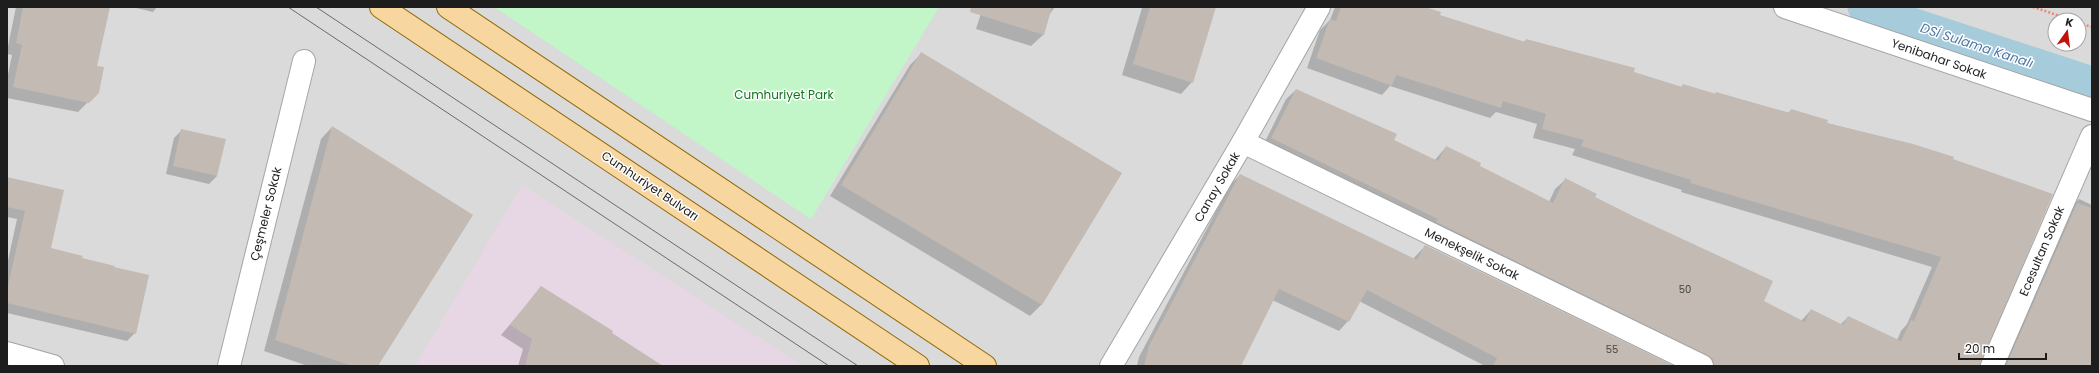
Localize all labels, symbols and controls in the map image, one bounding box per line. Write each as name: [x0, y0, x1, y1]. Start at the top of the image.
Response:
north arrow: [2047, 12, 2087, 52]
text: K: [2064, 14, 2075, 31]
water label: DSİ Sulama Kanalı: [1918, 18, 2036, 73]
street label: Yenibahar Sokak: [1889, 34, 1990, 83]
park label: Cumhuriyet Park: [734, 86, 835, 103]
street label: Cumhuriyet Bulvarı: [598, 147, 702, 225]
street label: Canay Sokak: [1190, 148, 1244, 225]
street label: Çeşmeler Sokak: [246, 164, 286, 263]
street label: Ecesultan Sokak: [2015, 202, 2069, 298]
street label: Menekşelik Sokak: [1422, 223, 1523, 284]
house number: 50: [1679, 282, 1691, 297]
scale bar: [1959, 335, 2046, 361]
text: 20 m: [1965, 340, 1995, 357]
house number: 55: [1606, 342, 1618, 357]

